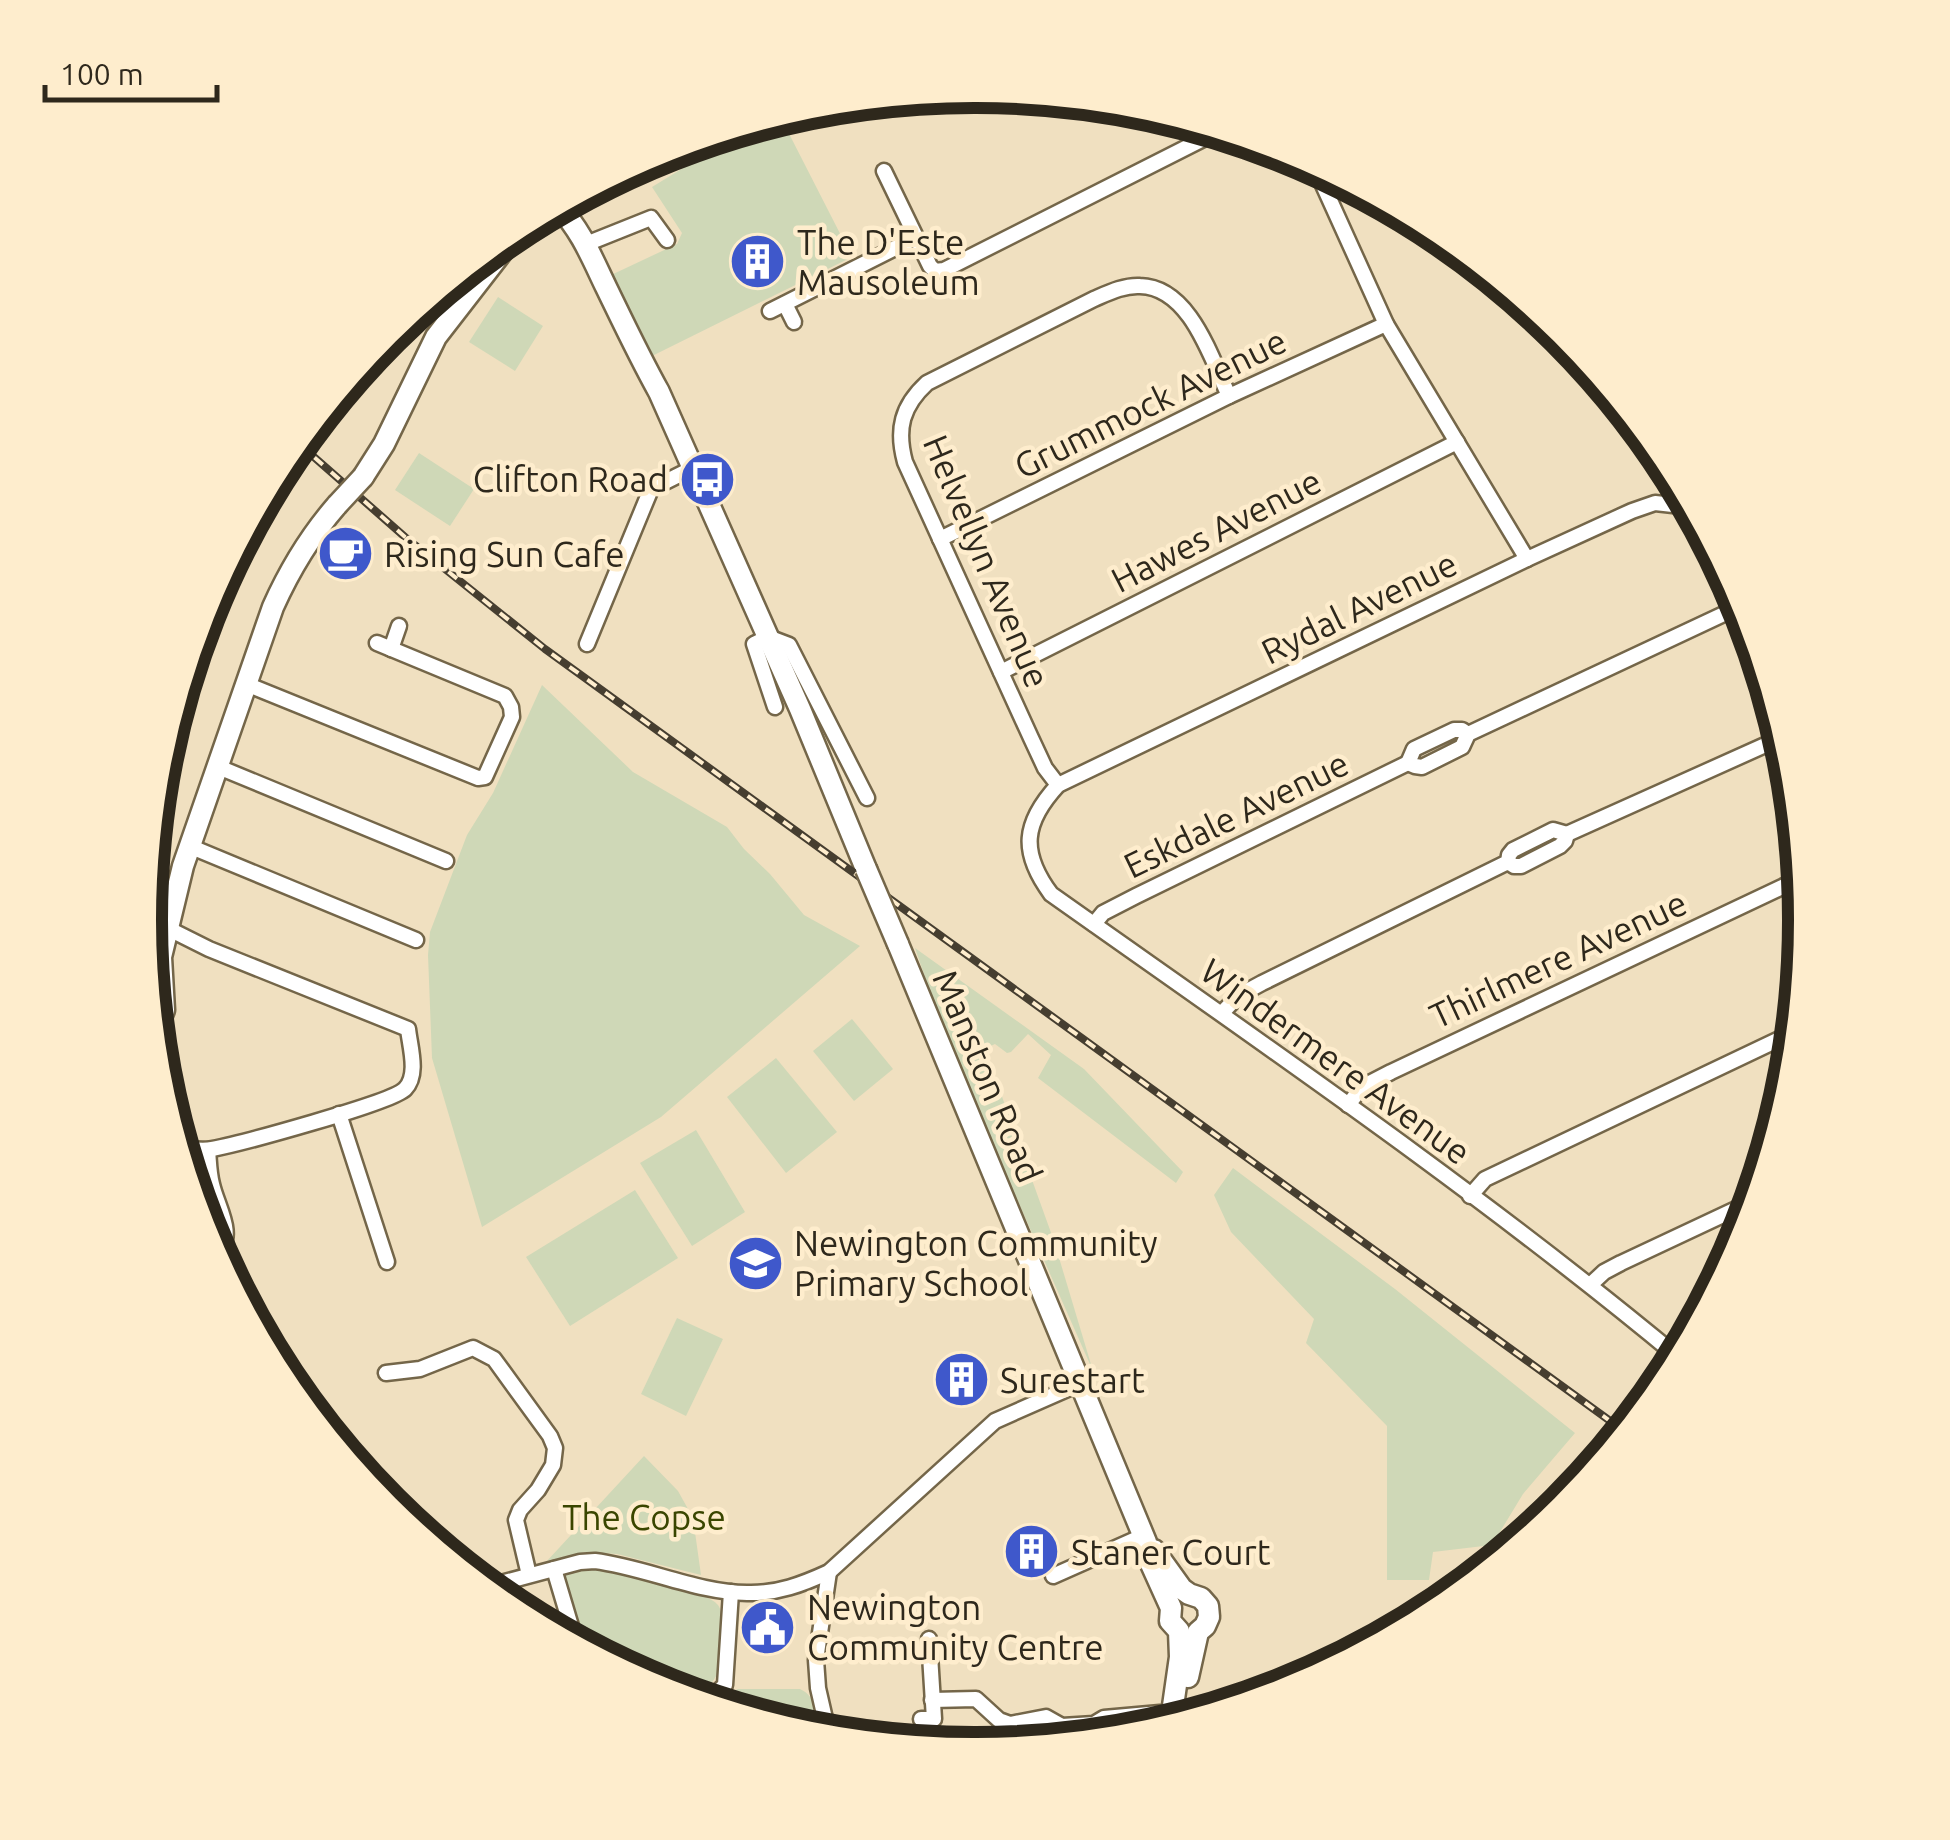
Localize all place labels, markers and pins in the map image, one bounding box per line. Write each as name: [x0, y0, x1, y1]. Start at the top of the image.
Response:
place label: The D'Este Mausoleum: [797, 222, 980, 302]
building icon: The D'Este Mausoleum: [728, 232, 788, 292]
bus stop icon: Clifton Road: [677, 449, 737, 509]
place label: Clifton Road: [473, 459, 668, 499]
cafe icon: Rising Sun Cafe: [315, 524, 375, 584]
place label: Rising Sun Cafe: [384, 534, 625, 574]
place label: Newington Community Primary School: [794, 1223, 1158, 1303]
school or university icon: Newington Community Primary School: [725, 1233, 785, 1293]
building icon: Surestart: [931, 1350, 991, 1410]
place label: Surestart: [1000, 1360, 1145, 1400]
building icon: Staner Court: [1002, 1522, 1062, 1582]
place label: Staner Court: [1071, 1532, 1271, 1572]
place label: Newington Community Centre: [807, 1587, 1104, 1667]
public building icon: Newington Community Centre: [738, 1597, 798, 1657]

